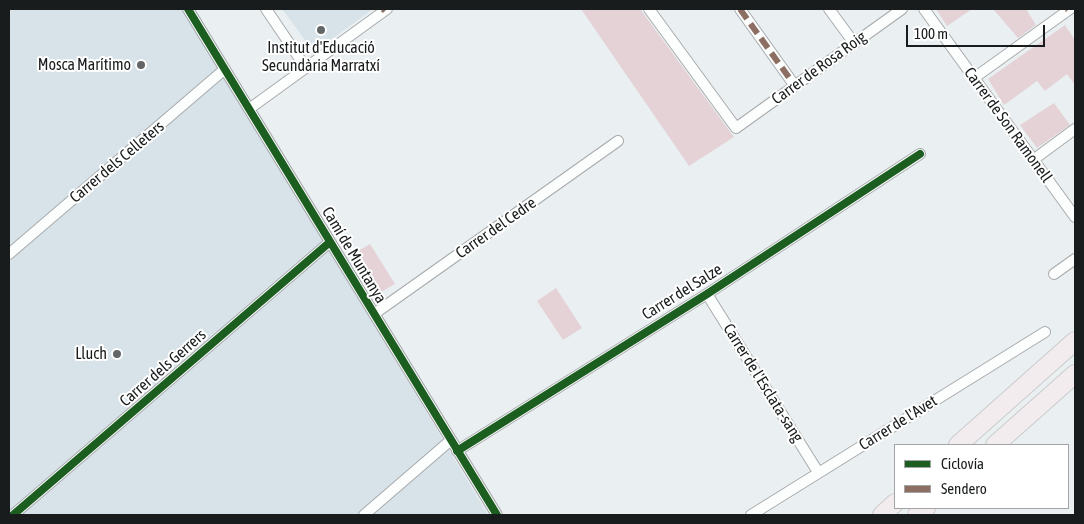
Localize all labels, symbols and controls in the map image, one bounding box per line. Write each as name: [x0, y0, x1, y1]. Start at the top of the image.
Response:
scale bar: [909, 15, 1048, 47]
marker: Institut d'Educació Secundària Marratxí: [315, 24, 327, 36]
text: 100 m: [914, 25, 948, 42]
street label: Carrer de Rosa Roig: [768, 27, 870, 109]
place label: Institut d'Educació Secundària Marratxí: [262, 38, 380, 76]
place label: Mosca Marítimo: [38, 55, 131, 75]
marker: Mosca Marítimo: [135, 59, 147, 71]
street label: Carrer de Son Ramonell: [960, 64, 1056, 186]
street label: Carrer dels Celleters: [66, 117, 168, 207]
street label: Carrer del Cedre: [452, 193, 540, 263]
street label: Camí de Muntanya: [318, 203, 390, 307]
street label: Carrer del Salze: [638, 260, 726, 324]
street label: Carrer de l'Esclata-sang: [719, 320, 807, 446]
street label: Carrer dels Gerrers: [116, 325, 210, 411]
place label: Lluch: [75, 344, 107, 364]
marker: Lluch: [111, 348, 123, 360]
street label: Carrer de l'Avet: [855, 391, 941, 455]
legend: [894, 444, 1069, 509]
text: Ciclovía: [941, 455, 984, 472]
text: Sendero: [941, 480, 987, 497]

